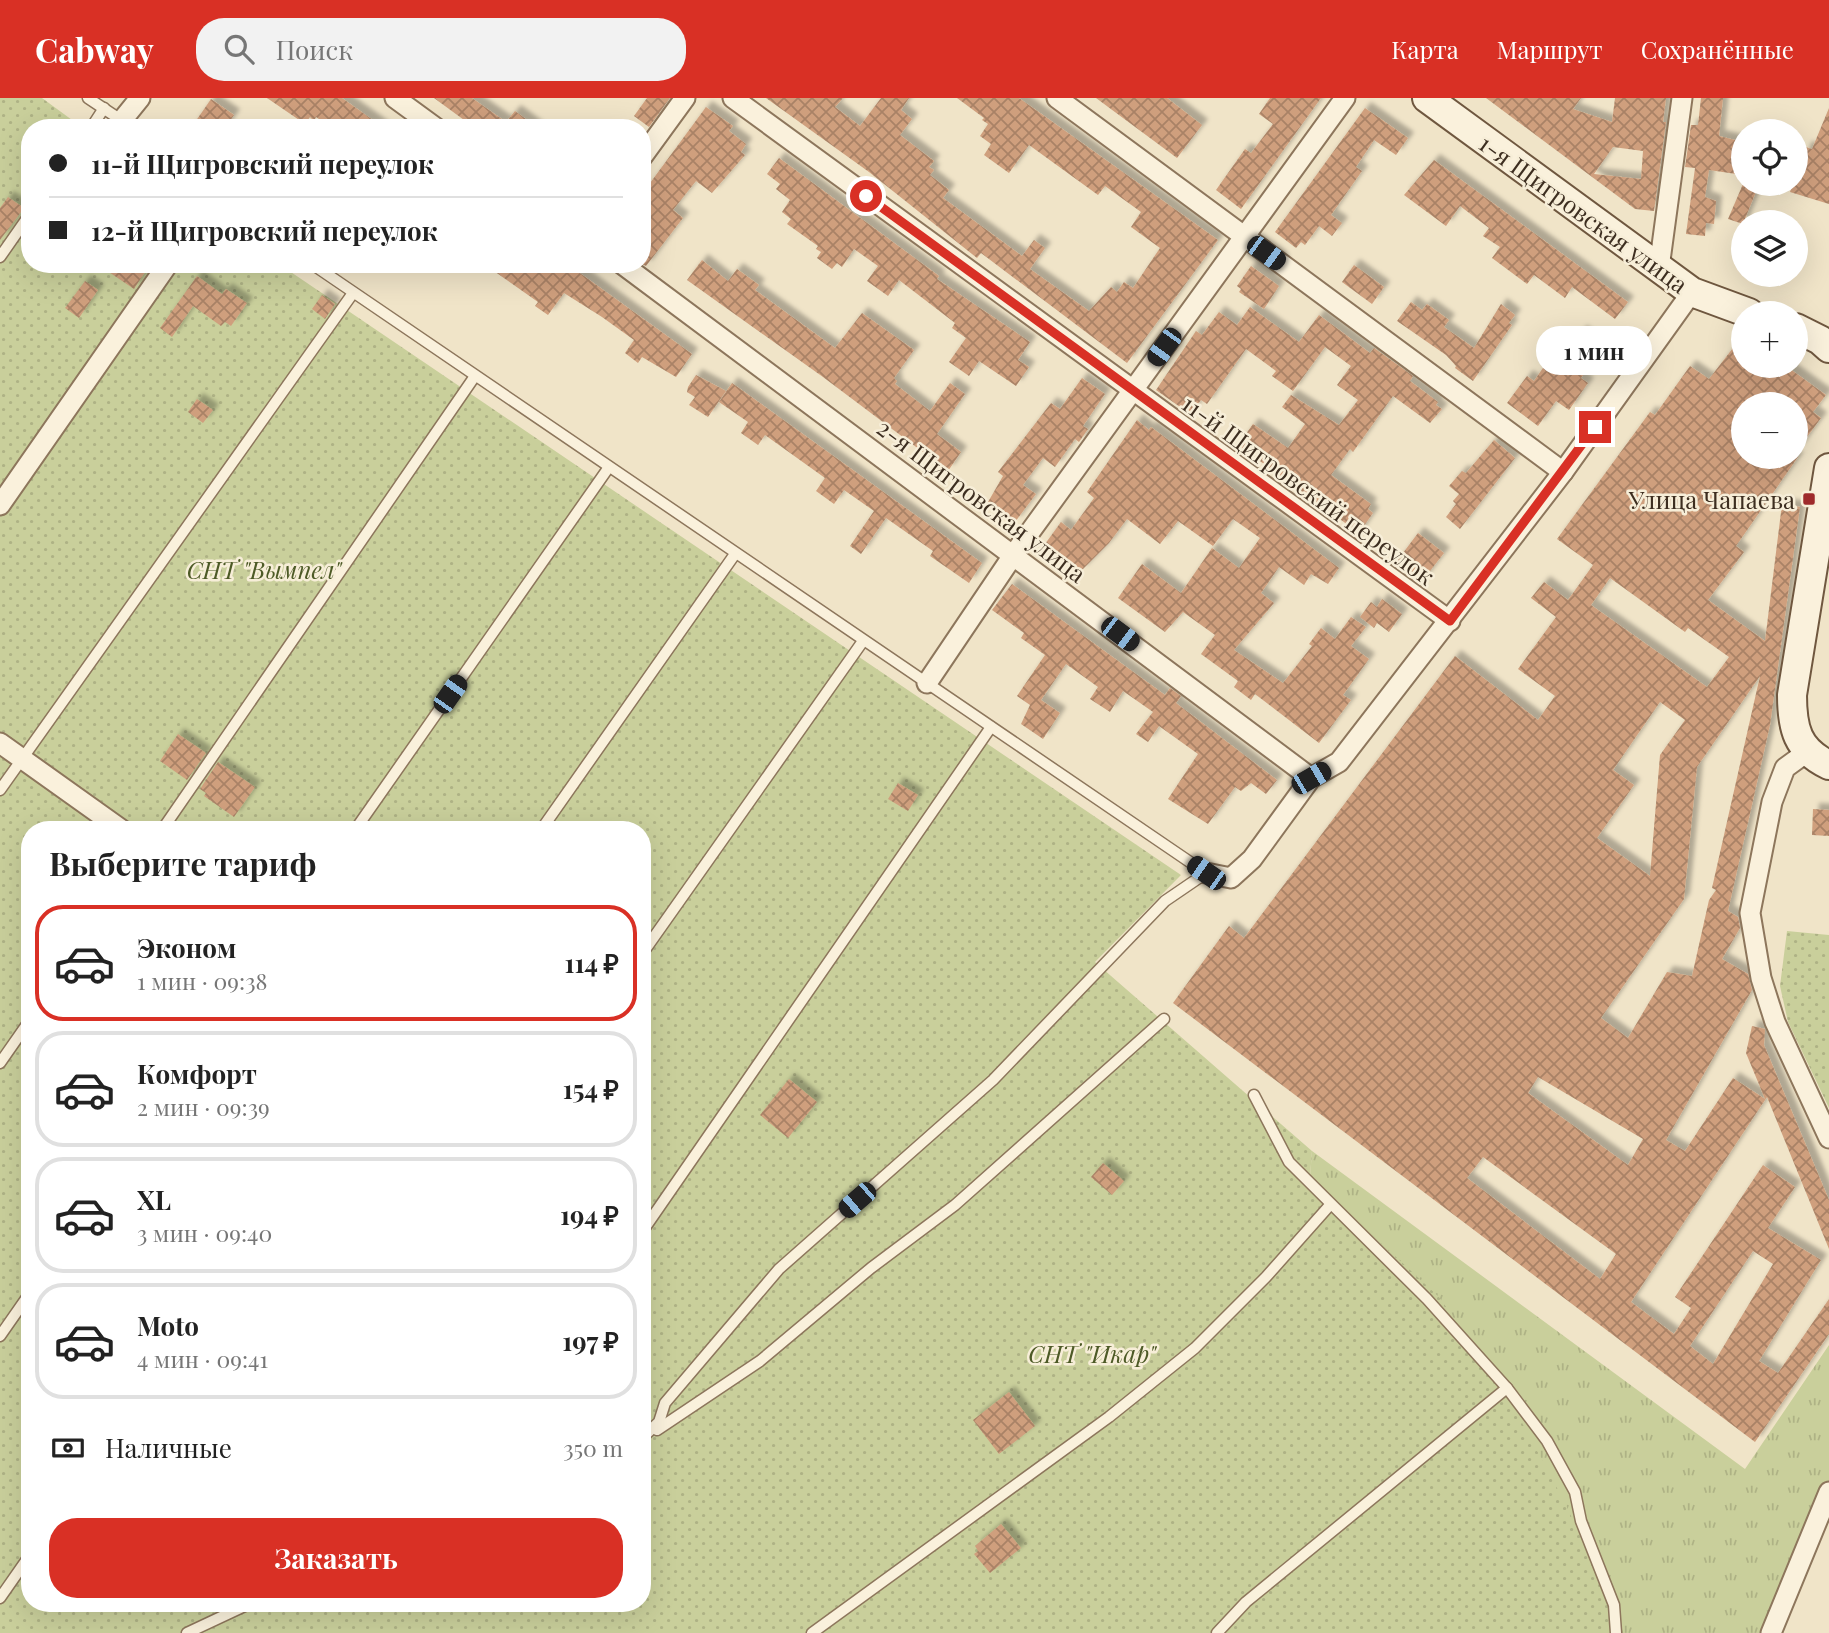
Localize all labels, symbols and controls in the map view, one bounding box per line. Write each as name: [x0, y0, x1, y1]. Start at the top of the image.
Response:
search box: [196, 18, 686, 81]
text: Cabway: [35, 27, 154, 71]
icon: search: [220, 30, 258, 68]
text: Поиск: [276, 32, 353, 67]
text: Карта: [1391, 33, 1459, 65]
text: Маршрут: [1497, 33, 1603, 65]
text: Сохранённые: [1641, 33, 1794, 65]
map controls: [1731, 119, 1808, 469]
button: locate: [1731, 119, 1808, 196]
street label: 1-я Щигровская улица: [1473, 126, 1695, 300]
text: 11-й Щигровский переулок: [91, 146, 434, 181]
route start: [850, 180, 882, 212]
button: layers: [1731, 210, 1808, 287]
text: 12-й Щигровский переулок: [91, 213, 438, 248]
car: [1243, 232, 1290, 274]
button: +: [1731, 301, 1808, 378]
car: [1144, 324, 1185, 370]
callout: 1 мин: [1537, 326, 1653, 374]
text: 1 мин: [1564, 335, 1624, 366]
street label: 11-й Щигровский переулок: [1176, 387, 1442, 592]
button: −: [1731, 392, 1808, 469]
street label: 2-я Щигровская улица: [871, 411, 1093, 589]
route end: [1579, 411, 1611, 443]
place label: Улица Чапаева: [1628, 483, 1795, 515]
marker: Улица Чапаева: [1801, 491, 1817, 507]
park label: СНТ "Вымпел": [187, 553, 343, 585]
car: [1097, 613, 1144, 655]
car: [430, 671, 471, 717]
car: [1288, 758, 1335, 798]
text: Выберите тариф: [49, 841, 316, 884]
car: [1183, 852, 1230, 894]
text: Эконом: [137, 930, 236, 965]
icon: car: [53, 932, 116, 995]
text: 114 ₽: [564, 945, 619, 980]
text: 1 мин · 09:38: [137, 965, 268, 996]
text: Комфорт: [137, 1056, 257, 1091]
icon: car: [53, 1058, 116, 1121]
text: 154 ₽: [563, 1071, 619, 1106]
text: 2 мин · 09:39: [137, 1091, 270, 1122]
car: [835, 1178, 880, 1222]
text: XL: [137, 1182, 171, 1217]
icon: car: [53, 1184, 116, 1247]
text: 194 ₽: [560, 1197, 619, 1232]
text: 3 мин · 09:40: [137, 1217, 272, 1248]
text: Moto: [137, 1308, 199, 1343]
icon: car: [53, 1310, 116, 1373]
text: 197 ₽: [562, 1323, 619, 1358]
park label: СНТ "Икар": [1028, 1337, 1158, 1369]
text: 4 мин · 09:41: [137, 1343, 268, 1374]
icon: cash: [49, 1429, 87, 1467]
text: Наличные: [105, 1430, 232, 1465]
text: 350 m: [563, 1432, 623, 1463]
button: Заказать: [49, 1518, 623, 1598]

